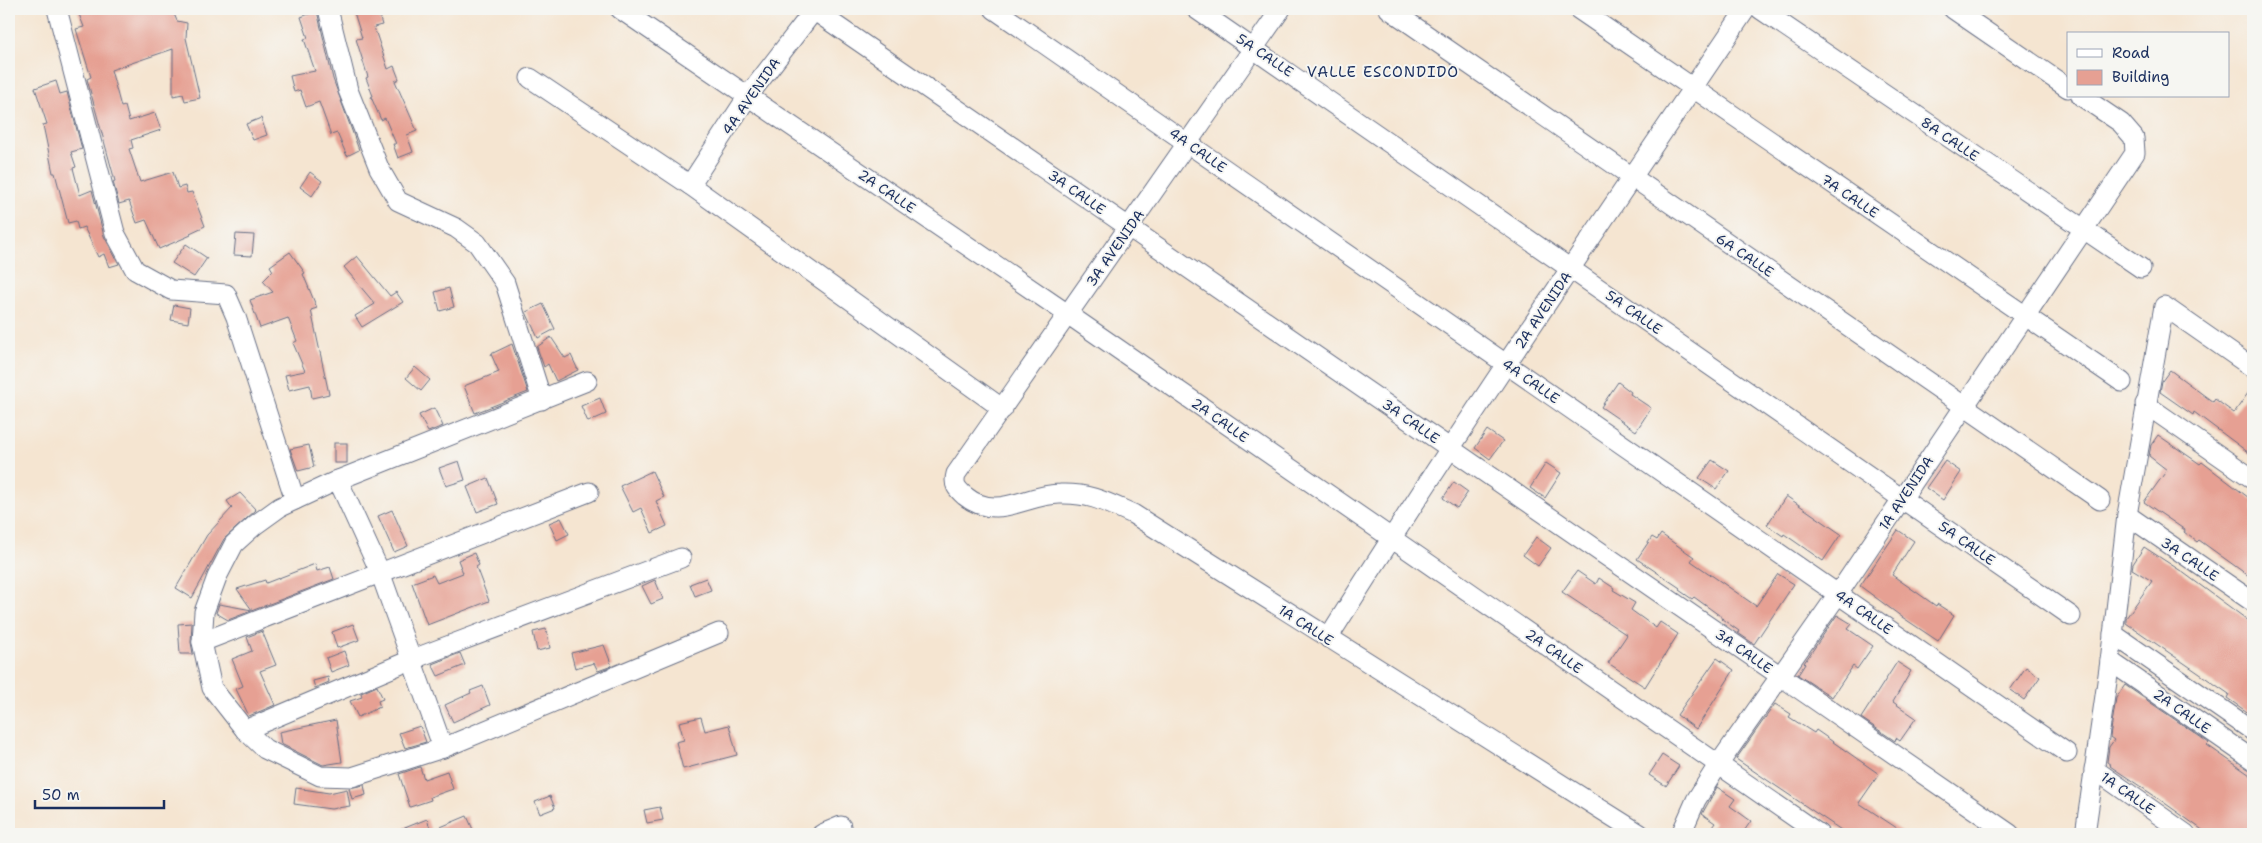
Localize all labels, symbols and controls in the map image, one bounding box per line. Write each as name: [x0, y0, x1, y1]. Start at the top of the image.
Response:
street label: 5A CALLE: [1233, 29, 1297, 81]
legend: [2067, 32, 2230, 98]
text: Road: [2112, 43, 2150, 63]
street label: 4A AVENIDA: [718, 54, 784, 138]
district label: VALLE ESCONDIDO: [1307, 62, 1459, 82]
text: Building: [2112, 67, 2169, 87]
street label: 8A CALLE: [1917, 113, 1983, 165]
street label: 4A CALLE: [1166, 124, 1231, 177]
street label: 2A CALLE: [855, 165, 919, 217]
street label: 3A CALLE: [1045, 166, 1109, 218]
street label: 7A CALLE: [1818, 170, 1882, 222]
street label: 3A AVENIDA: [1082, 206, 1148, 290]
street label: 6A CALLE: [1713, 229, 1778, 281]
street label: 2A AVENIDA: [1511, 268, 1575, 352]
street label: 5A CALLE: [1602, 286, 1666, 338]
street label: 4A CALLE: [1499, 355, 1564, 408]
street label: 2A CALLE: [1188, 394, 1252, 446]
street label: 3A CALLE: [1379, 395, 1443, 447]
street label: 1A AVENIDA: [1875, 453, 1937, 533]
street label: 5A CALLE: [1935, 517, 1999, 569]
street label: 3A CALLE: [2158, 533, 2223, 585]
street label: 4A CALLE: [1832, 586, 1897, 639]
street label: 1A CALLE: [1275, 601, 1337, 650]
street label: 2A CALLE: [1522, 625, 1586, 677]
street label: 3A CALLE: [1712, 625, 1776, 677]
street label: 2A CALLE: [2150, 685, 2214, 737]
street label: 1A CALLE: [2097, 768, 2159, 818]
scale bar: [35, 778, 164, 810]
text: 50 m: [42, 785, 80, 805]

